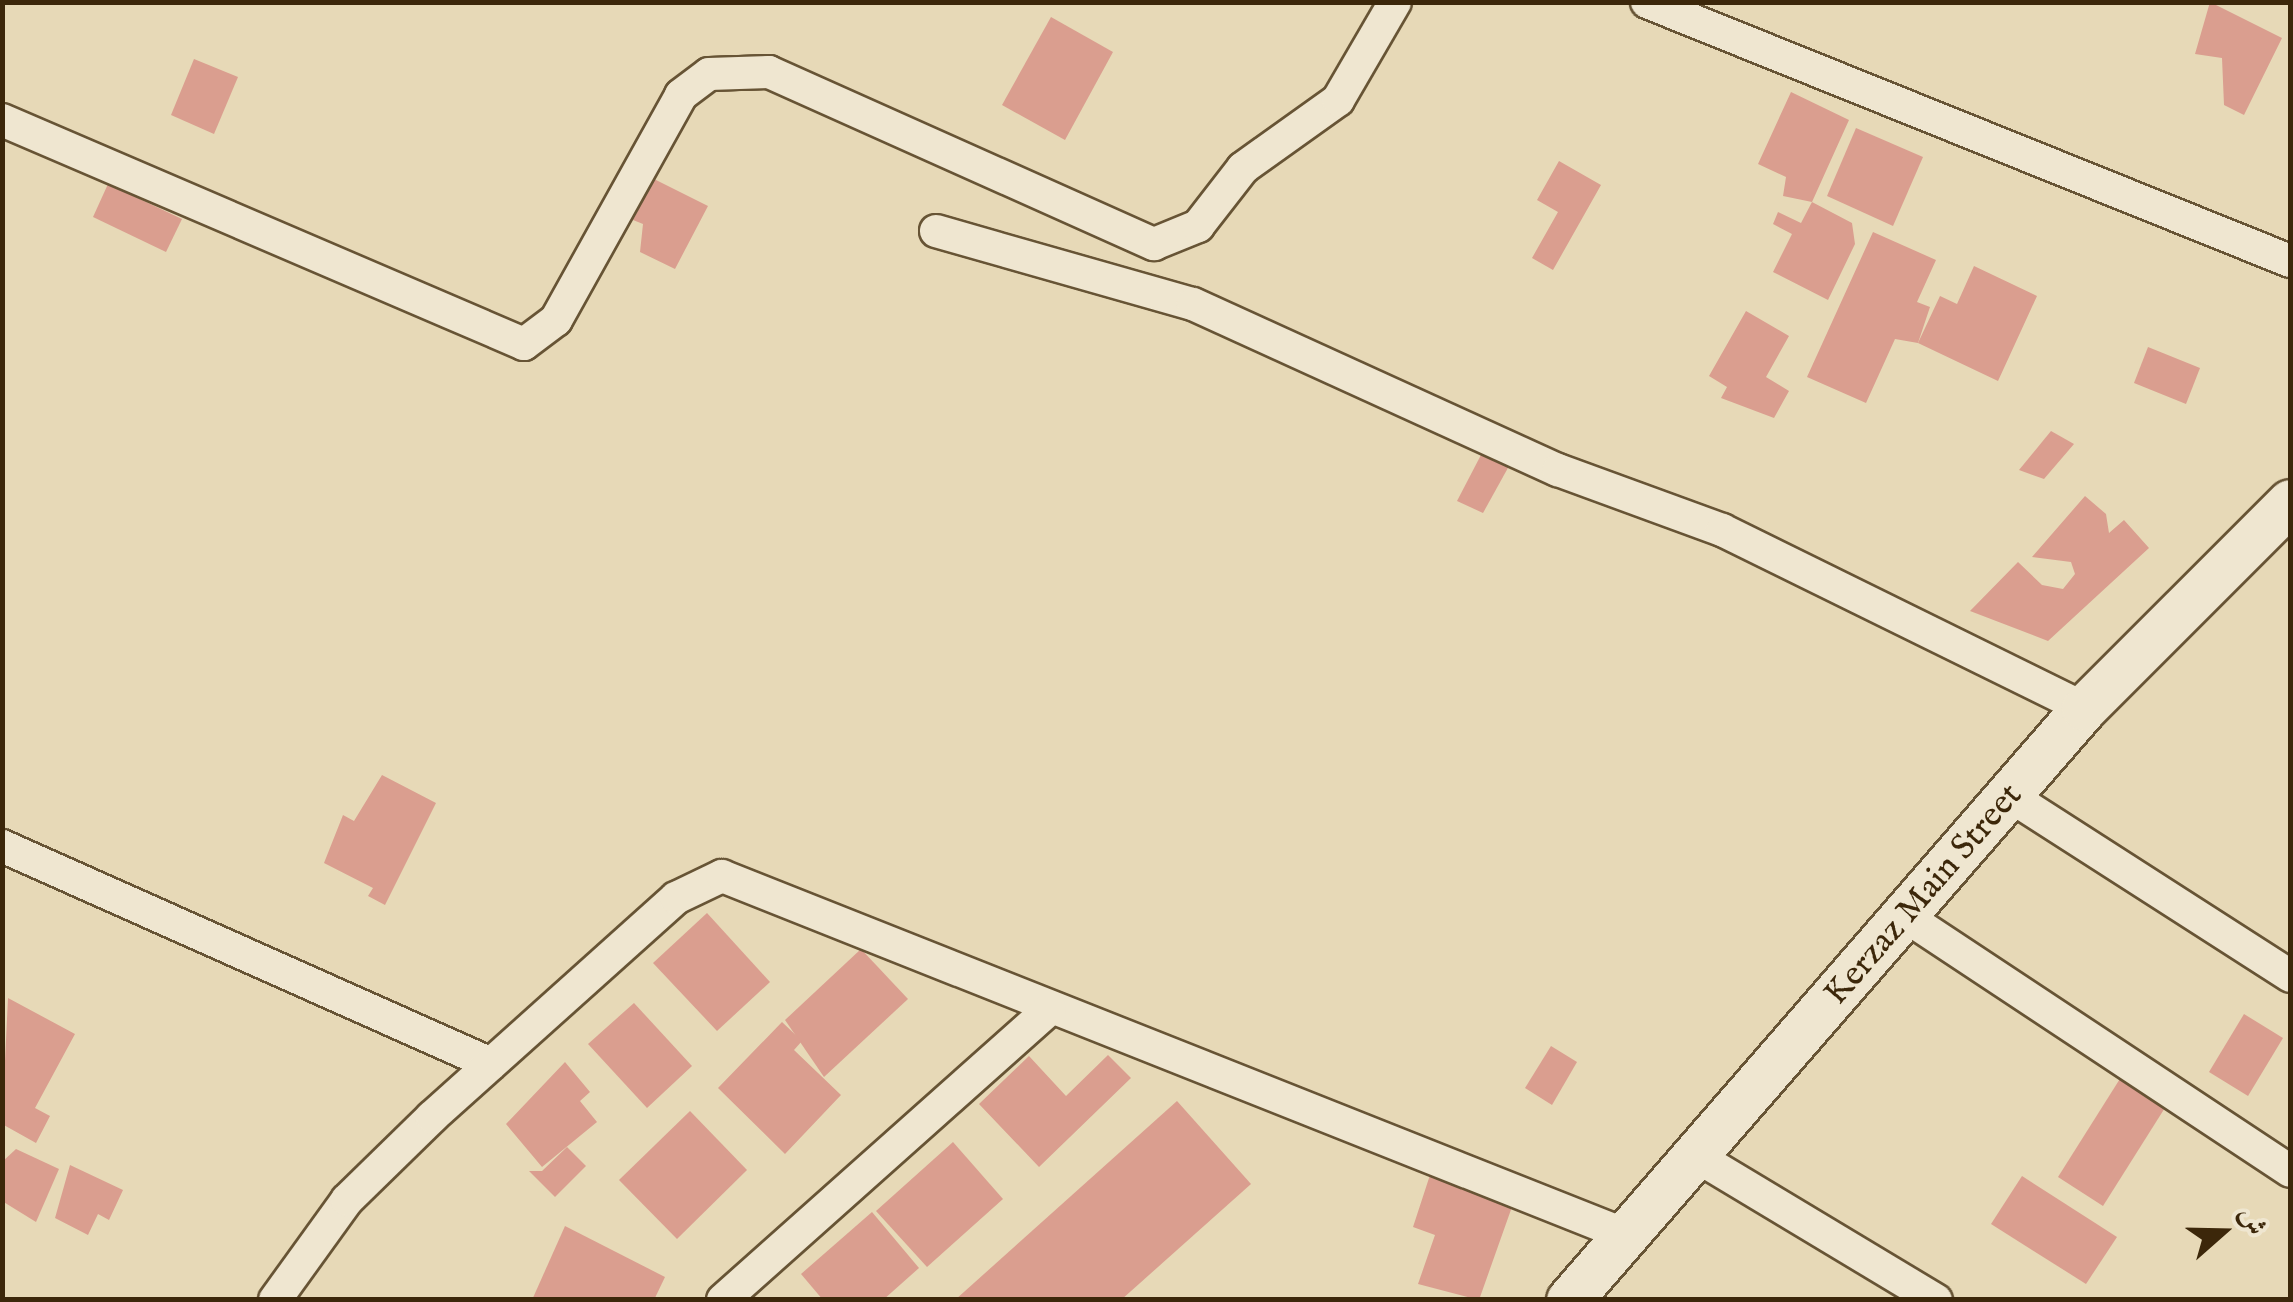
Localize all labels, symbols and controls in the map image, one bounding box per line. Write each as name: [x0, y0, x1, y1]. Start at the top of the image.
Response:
street label: Kerzaz Main Street: [1816, 776, 2032, 1014]
north arrow: [2173, 1182, 2273, 1282]
text: ش: [2230, 1203, 2273, 1241]

